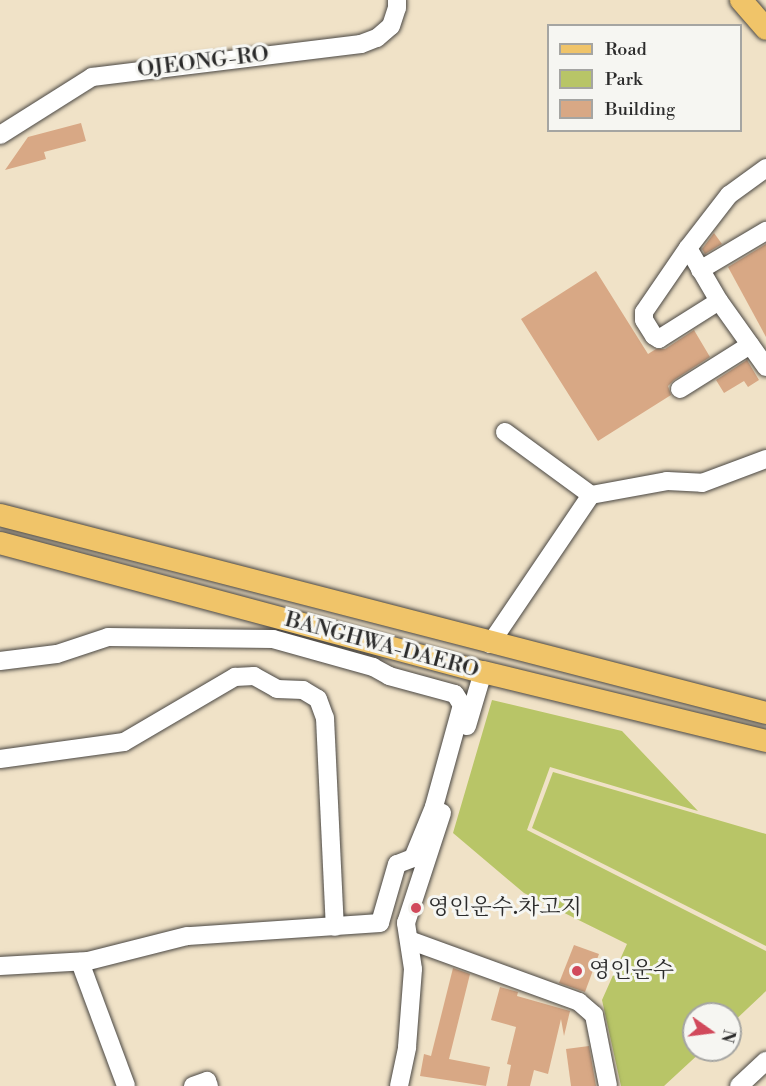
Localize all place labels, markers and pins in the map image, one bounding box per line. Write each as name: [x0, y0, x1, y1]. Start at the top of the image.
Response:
place label: 영인운수.차고지: [428, 895, 582, 921]
marker: 영인운수.차고지: [409, 901, 423, 915]
place label: 영인운수: [589, 958, 674, 984]
marker: 영인운수: [570, 964, 584, 978]

